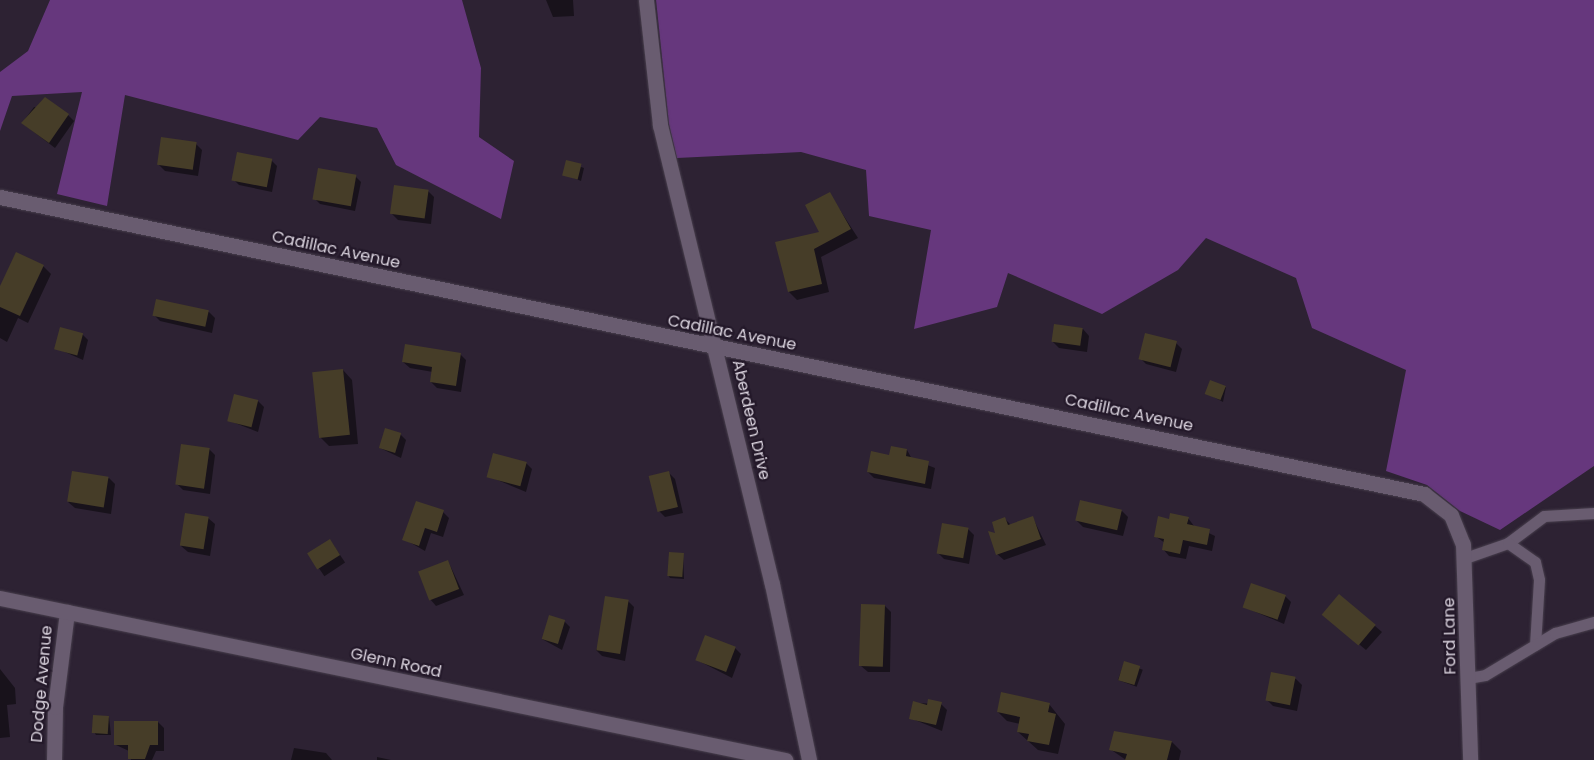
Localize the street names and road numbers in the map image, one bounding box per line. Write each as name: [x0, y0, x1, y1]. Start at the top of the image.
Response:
street label: Cadillac Avenue: [270, 227, 402, 273]
street label: Cadillac Avenue: [666, 311, 798, 355]
street label: Aberdeen Drive: [728, 358, 774, 482]
street label: Cadillac Avenue: [1063, 390, 1195, 436]
street label: Ford Lane: [1440, 597, 1460, 675]
street label: Dodge Avenue: [27, 625, 57, 743]
street label: Glenn Road: [349, 644, 443, 682]

